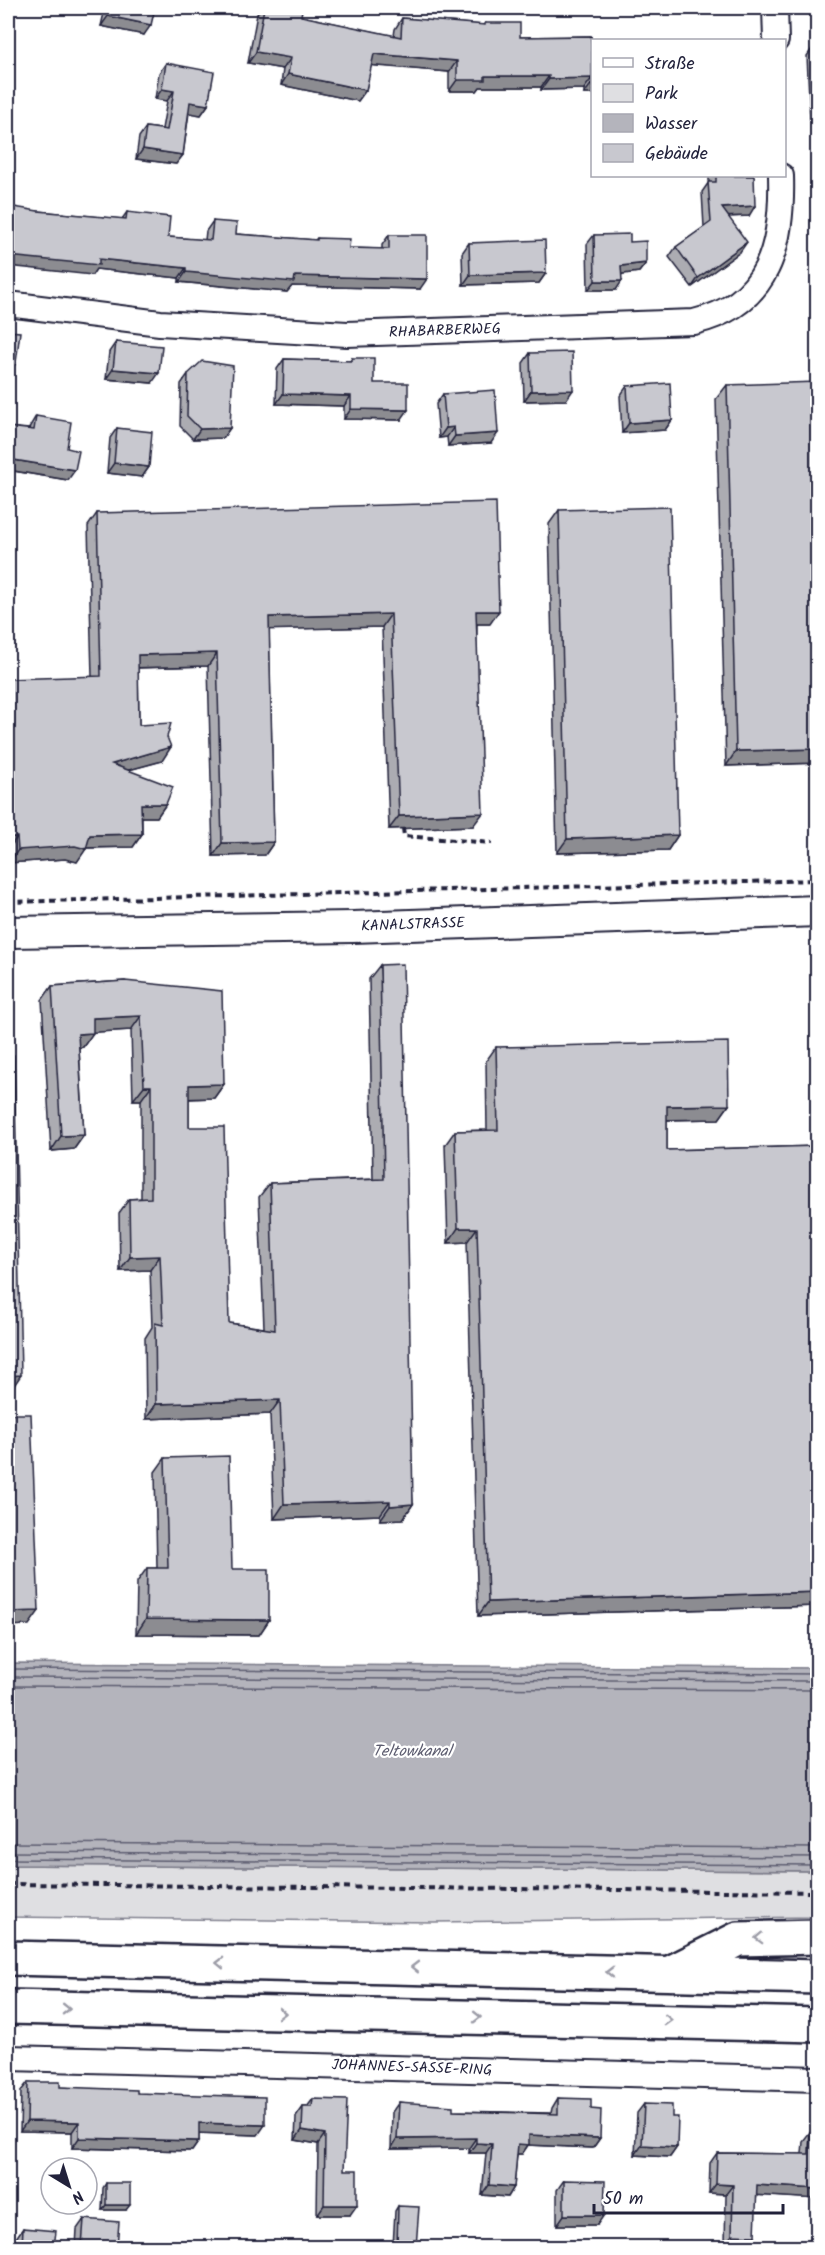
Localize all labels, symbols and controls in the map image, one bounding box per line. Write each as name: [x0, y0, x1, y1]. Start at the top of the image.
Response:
legend: [591, 39, 786, 177]
text: Straße: [645, 50, 695, 79]
text: Park: [645, 80, 678, 109]
text: Wasser: [645, 110, 698, 139]
text: Gebäude: [645, 140, 708, 169]
street label: RHABARBERWEG: [389, 317, 501, 345]
street label: KANALSTRASSE: [361, 911, 467, 939]
water label: Teltowkanal: [373, 1739, 454, 1764]
one-way arrow: [755, 1932, 764, 1944]
one-way arrow: [215, 1956, 224, 1969]
one-way arrow: [410, 1961, 419, 1974]
one-way arrow: [605, 1966, 614, 1978]
one-way arrow: [61, 2002, 70, 2015]
one-way arrow: [277, 2007, 286, 2019]
one-way arrow: [472, 2011, 481, 2023]
one-way arrow: [664, 2014, 673, 2027]
street label: JOHANNES-SASSE-RING: [331, 2053, 493, 2083]
north arrow: [39, 2156, 99, 2216]
scale bar: [594, 2177, 783, 2215]
text: N: [66, 2184, 89, 2210]
text: 50 m: [603, 2185, 643, 2214]

